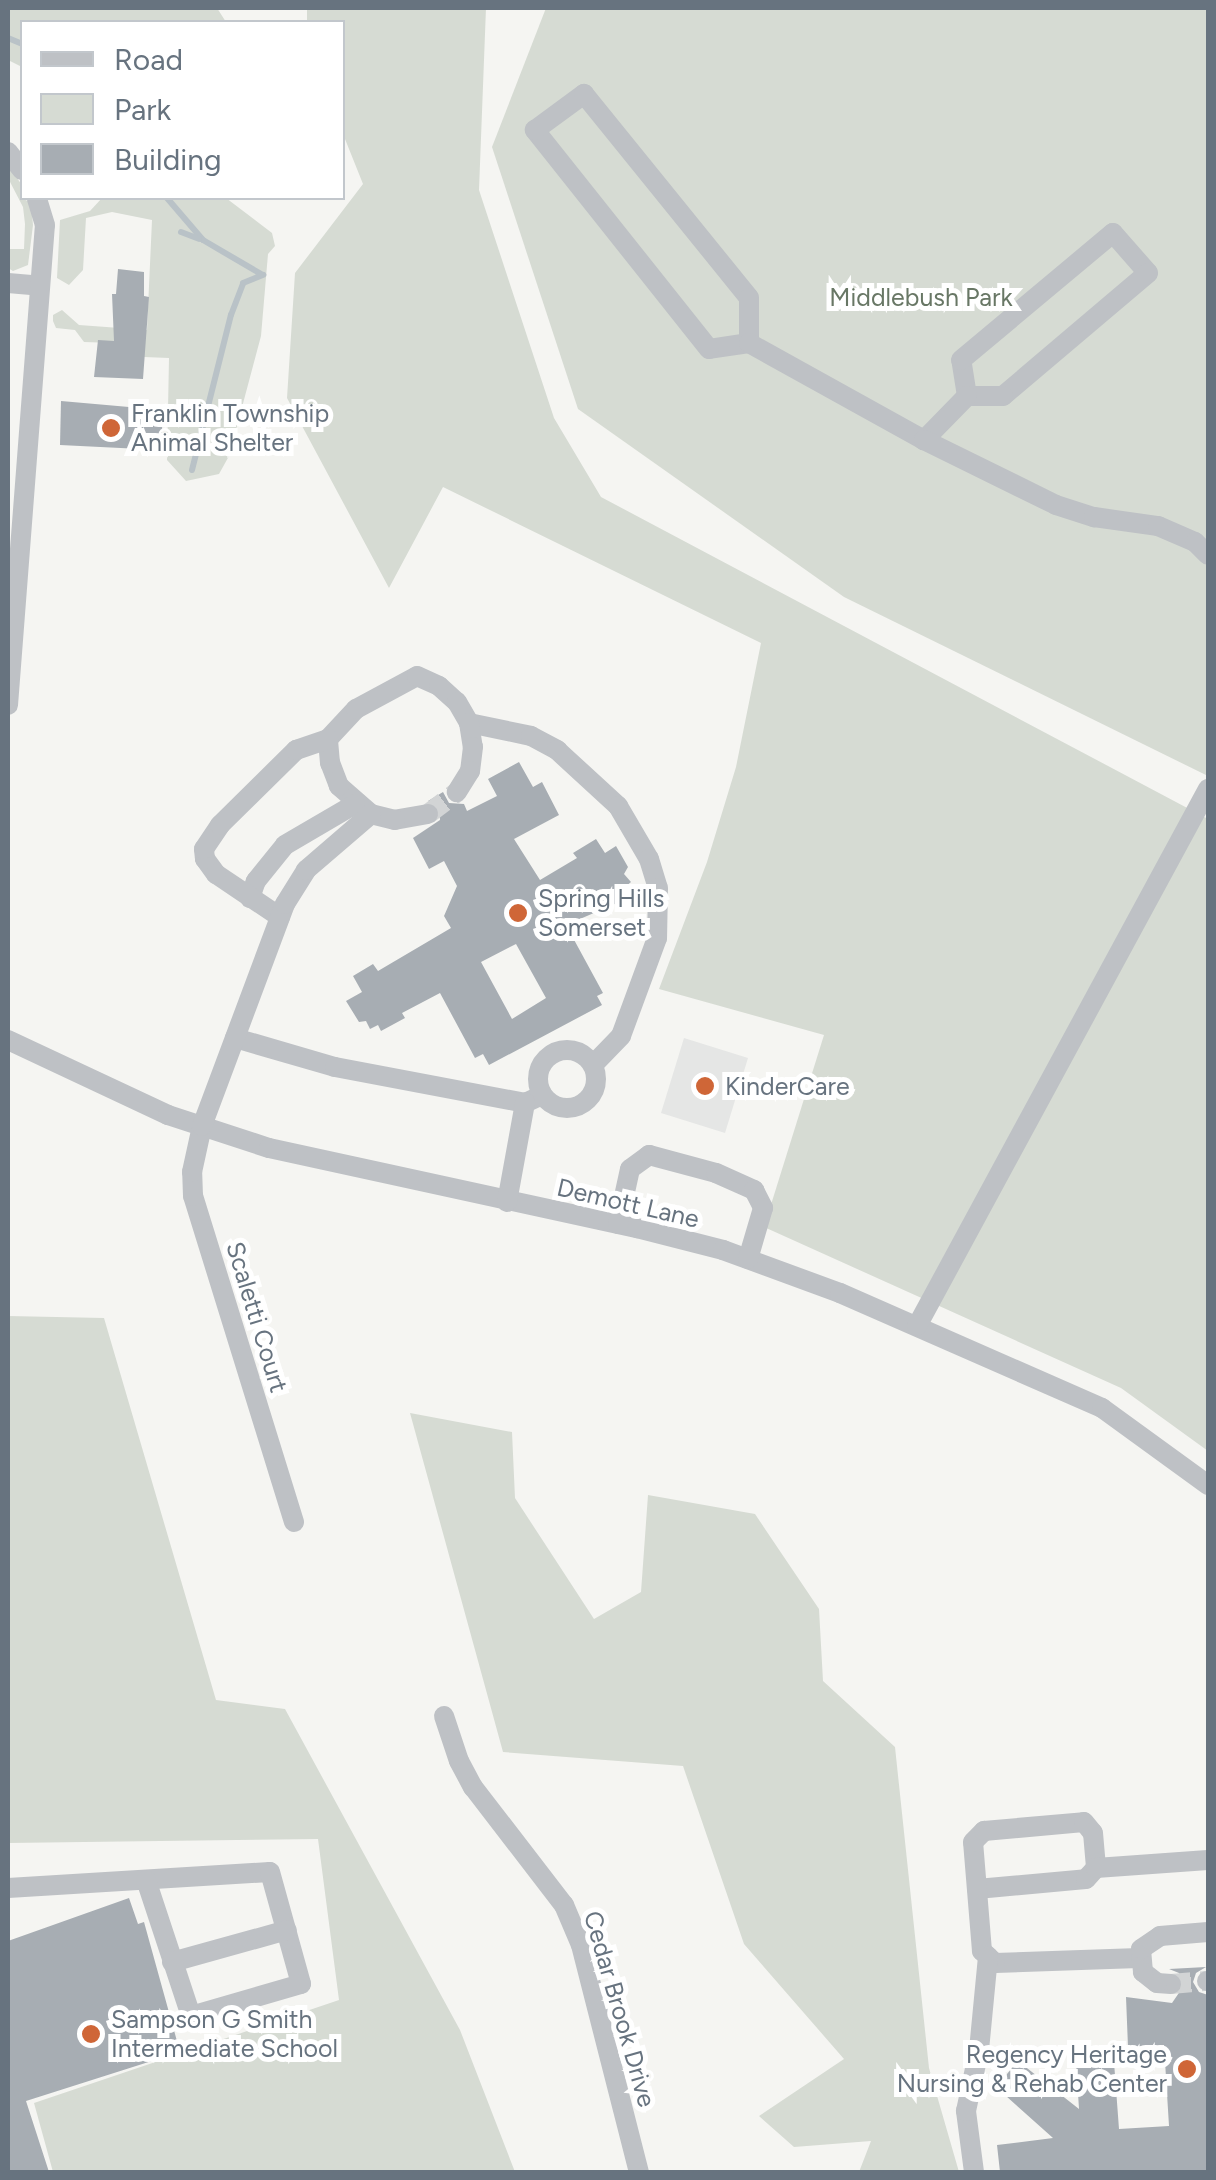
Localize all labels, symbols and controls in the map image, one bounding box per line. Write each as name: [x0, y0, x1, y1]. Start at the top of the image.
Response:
legend: [20, 20, 345, 200]
text: Road: [114, 41, 183, 78]
text: Park: [114, 91, 171, 128]
text: Building: [114, 141, 222, 178]
park label: Middlebush Park: [829, 282, 1013, 312]
place label: Franklin Township Animal Shelter: [131, 399, 329, 458]
marker: Franklin Township Animal Shelter: [100, 417, 122, 439]
place label: Spring Hills Somerset: [538, 884, 664, 943]
marker: Spring Hills Somerset: [507, 902, 529, 924]
place label: KinderCare: [725, 1071, 850, 1101]
marker: KinderCare: [694, 1075, 716, 1097]
street label: Demott Lane: [554, 1172, 702, 1234]
street label: Scaletti Court: [220, 1238, 294, 1396]
street label: Cedar Brook Drive: [578, 1908, 662, 2110]
place label: Sampson G Smith Intermediate School: [111, 2005, 338, 2064]
marker: Sampson G Smith Intermediate School: [80, 2023, 102, 2045]
place label: Regency Heritage Nursing & Rehab Center: [897, 2040, 1167, 2099]
marker: Regency Heritage Nursing & Rehab Center: [1176, 2058, 1198, 2080]

